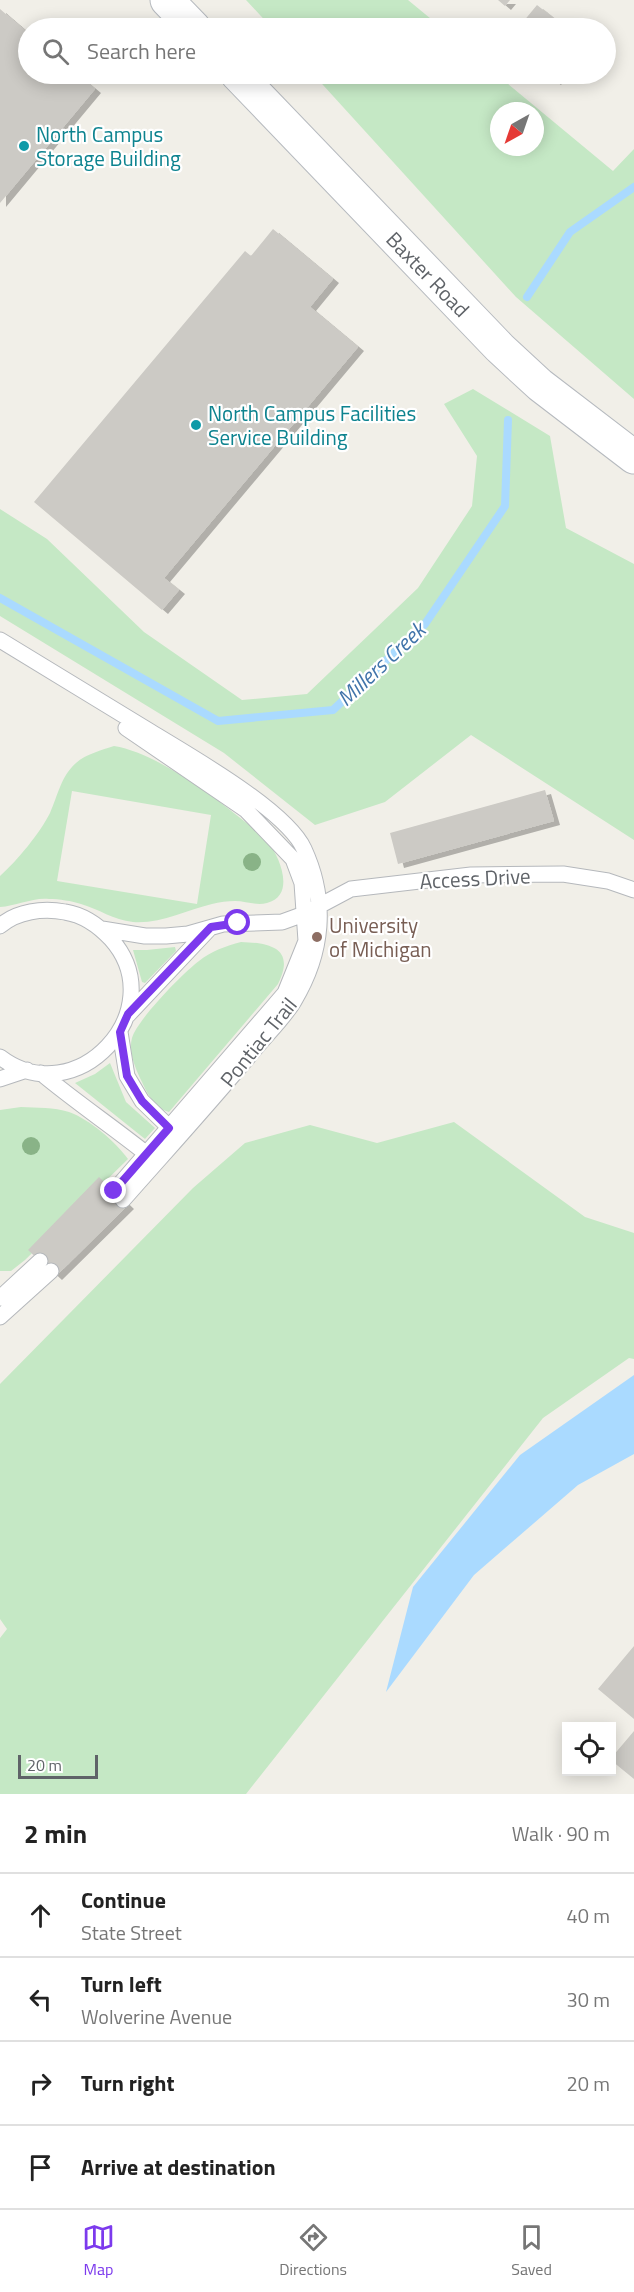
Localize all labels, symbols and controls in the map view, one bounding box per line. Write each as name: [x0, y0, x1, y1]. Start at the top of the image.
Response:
search box: [18, 18, 616, 84]
text: Search here: [87, 34, 196, 68]
icon: search: [39, 35, 72, 68]
north arrow: [490, 102, 544, 156]
place label: North Campus Storage Building: [36, 118, 181, 174]
marker: North Campus Storage Building: [17, 139, 31, 153]
street label: Baxter Road: [379, 224, 477, 324]
place label: North Campus Facilities Service Building: [208, 397, 416, 453]
marker: North Campus Facilities Service Building: [189, 418, 203, 432]
water label: Millers Creek: [329, 612, 435, 714]
street label: Access Drive: [419, 859, 531, 897]
route start: [224, 909, 250, 935]
place label: University of Michigan: [329, 909, 432, 965]
marker: University of Michigan: [310, 930, 324, 944]
street label: Pontiac Trail: [212, 990, 304, 1094]
route end: [100, 1177, 126, 1203]
map controls: [562, 1722, 616, 1776]
button: locate: [562, 1722, 616, 1776]
scale bar: [18, 1752, 98, 1780]
text: 20 m: [27, 1753, 62, 1777]
text: 2 min: [24, 1814, 87, 1853]
text: Walk · 90 m: [512, 1818, 610, 1849]
text: Continue: [81, 1883, 166, 1917]
icon: ahead: [24, 1899, 57, 1932]
text: 40 m: [566, 1900, 610, 1931]
text: State Street: [81, 1917, 182, 1948]
text: Turn left: [81, 1967, 162, 2001]
icon: left: [24, 1983, 57, 2016]
text: 30 m: [566, 1984, 610, 2015]
text: Wolverine Avenue: [81, 2001, 232, 2032]
text: Turn right: [81, 2066, 175, 2100]
icon: right: [24, 2067, 57, 2100]
text: 20 m: [566, 2068, 610, 2099]
text: Arrive at destination: [81, 2150, 276, 2184]
icon: arrive: [24, 2151, 57, 2184]
tab: Map: [82, 2221, 115, 2281]
tab: Directions: [279, 2221, 347, 2281]
tab: Saved: [511, 2221, 552, 2281]

